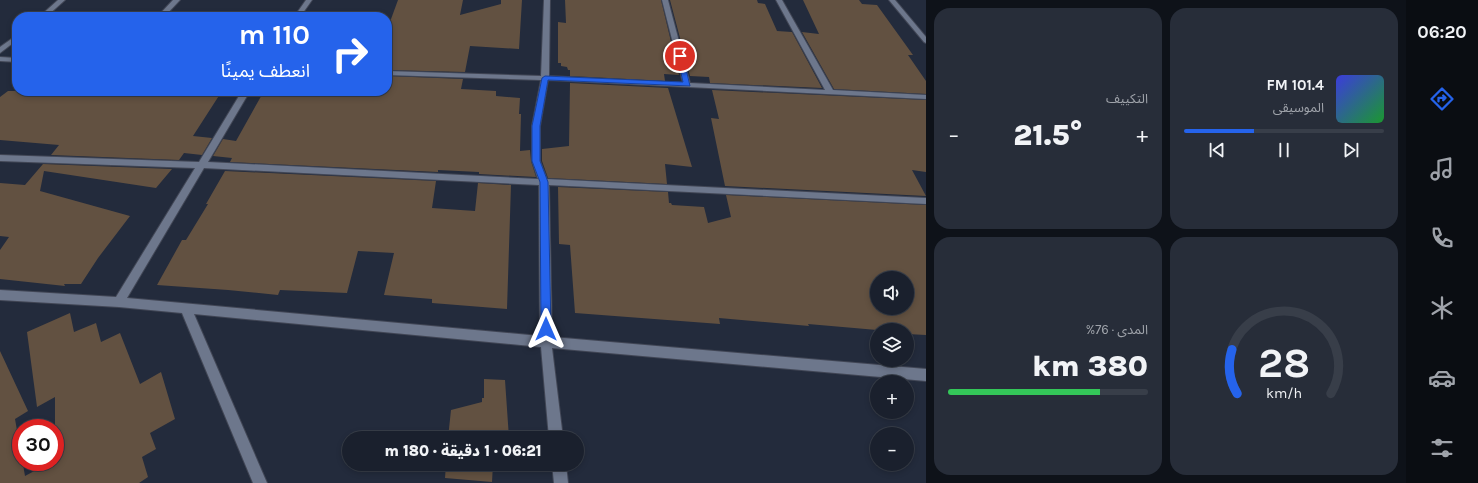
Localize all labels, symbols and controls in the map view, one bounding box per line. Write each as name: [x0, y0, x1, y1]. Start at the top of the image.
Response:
text: 110 m: [239, 18, 310, 51]
text: 06:20: [1417, 21, 1467, 43]
icon: right: [324, 28, 376, 80]
pin: [663, 39, 697, 73]
icon: arrive: [669, 45, 691, 67]
text: انعطف يمينًا: [221, 60, 310, 82]
text: 101.4 FM: [1267, 76, 1324, 94]
icon: directions: [1428, 85, 1456, 113]
text: التكييف: [1106, 91, 1148, 106]
text: الموسيقى: [1273, 100, 1324, 115]
text: 21.5°: [1013, 117, 1083, 153]
text: −: [948, 122, 960, 148]
text: +: [1136, 122, 1148, 148]
icon: previous: [1206, 139, 1228, 161]
icon: pause: [1273, 139, 1295, 161]
icon: next: [1340, 139, 1362, 161]
icon: music: [1428, 155, 1456, 183]
icon: phone: [1428, 224, 1456, 252]
map controls: [870, 271, 914, 471]
button: sound: [870, 271, 914, 315]
icon: climate: [1428, 294, 1456, 322]
position arrow: [525, 308, 567, 350]
text: المدى · 76%: [1086, 322, 1148, 337]
button: layers: [870, 323, 914, 367]
text: 28: [1258, 339, 1310, 387]
text: 380 km: [1032, 348, 1148, 384]
icon: car: [1428, 364, 1456, 392]
button: +: [870, 375, 914, 419]
text: km/h: [1266, 384, 1302, 401]
speed limit sign: 30: [12, 419, 64, 471]
button: −: [870, 427, 914, 471]
icon: filters: [1428, 434, 1456, 462]
text: 06:21 · 1 دقيقة · 180 m: [385, 442, 541, 460]

